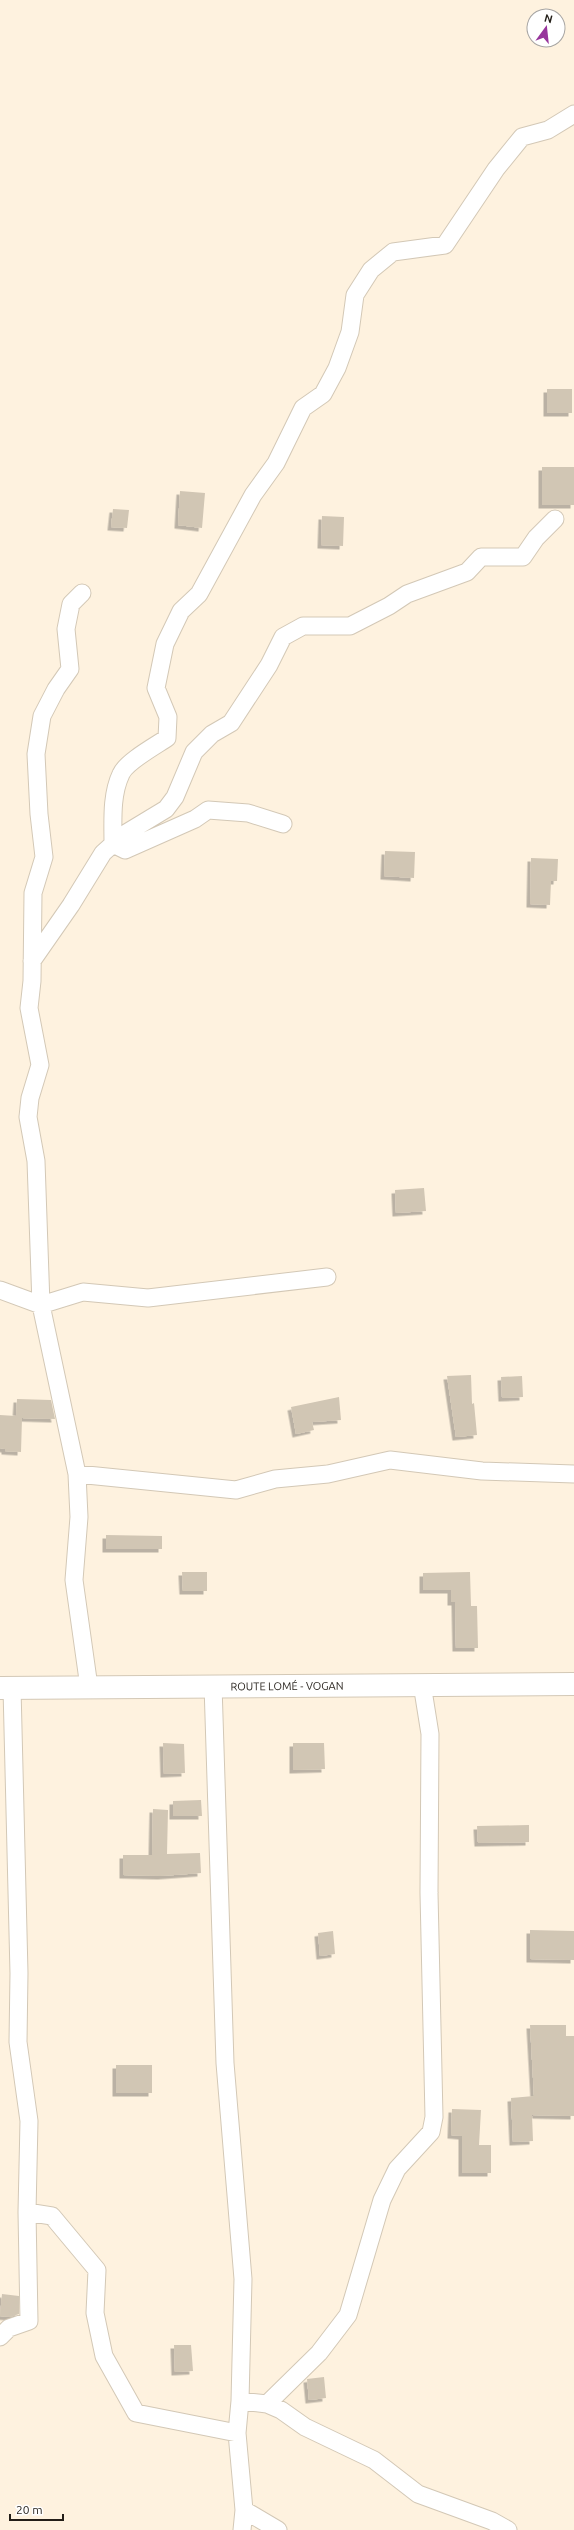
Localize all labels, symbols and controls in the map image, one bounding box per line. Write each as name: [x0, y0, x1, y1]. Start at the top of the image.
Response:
north arrow: [526, 8, 566, 48]
text: N: [543, 11, 554, 25]
street label: ROUTE LOMÉ - VOGAN: [230, 1679, 344, 1692]
scale bar: [10, 2496, 63, 2522]
text: 20 m: [16, 2503, 43, 2516]

